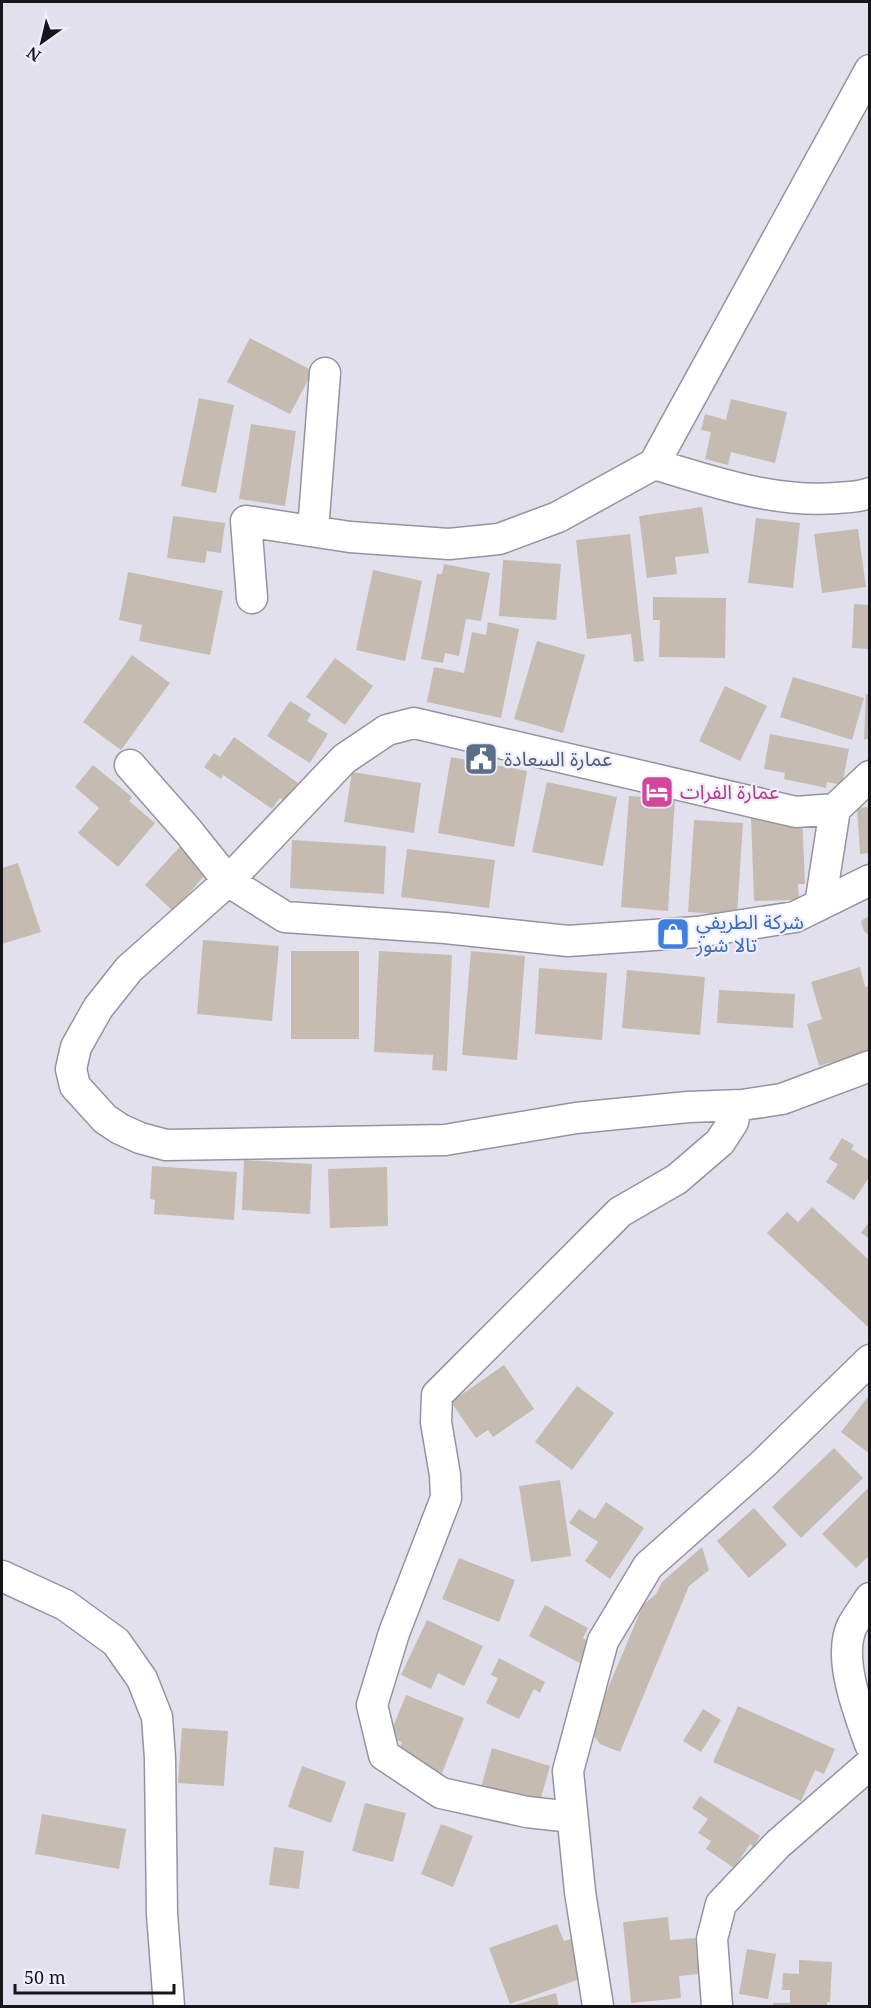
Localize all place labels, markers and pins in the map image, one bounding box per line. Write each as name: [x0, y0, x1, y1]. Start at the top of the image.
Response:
public building icon: عمارة السعادة: [463, 741, 499, 777]
place label: عمارة السعادة: [504, 745, 612, 772]
hotel icon: عمارة الفرات: [639, 774, 675, 810]
place label: عمارة الفرات: [680, 778, 779, 805]
place label: شركة الطريفي تالا شوز: [695, 908, 804, 958]
shop icon: شركة الطريفي تالا شوز: [655, 916, 691, 952]

